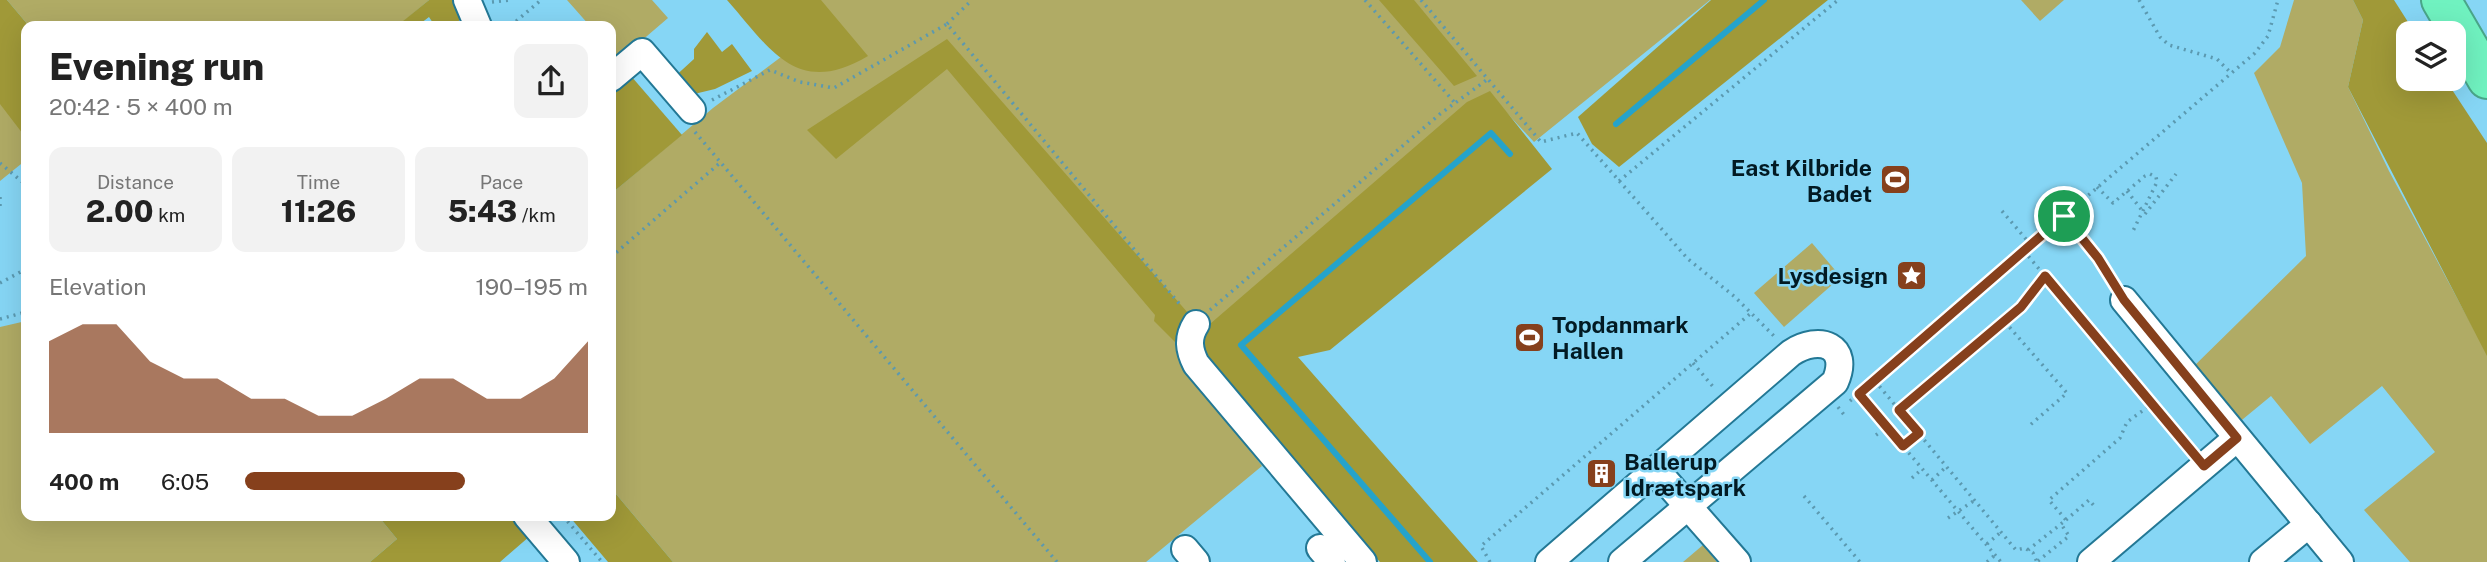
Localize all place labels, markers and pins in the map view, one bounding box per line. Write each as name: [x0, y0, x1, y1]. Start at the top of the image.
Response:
place label: East Kilbride Badet: [1731, 154, 1872, 207]
sports icon: East Kilbride Badet: [1878, 163, 1912, 197]
pin: [2034, 186, 2094, 246]
place icon: Lysdesign: [1894, 258, 1928, 292]
place label: Lysdesign: [1778, 262, 1888, 289]
place label: Topdanmark Hallen: [1552, 311, 1689, 364]
sports icon: Topdanmark Hallen: [1512, 320, 1546, 354]
place label: Ballerup Idrætspark: [1624, 448, 1746, 501]
building icon: Ballerup Idrætspark: [1584, 457, 1618, 491]

